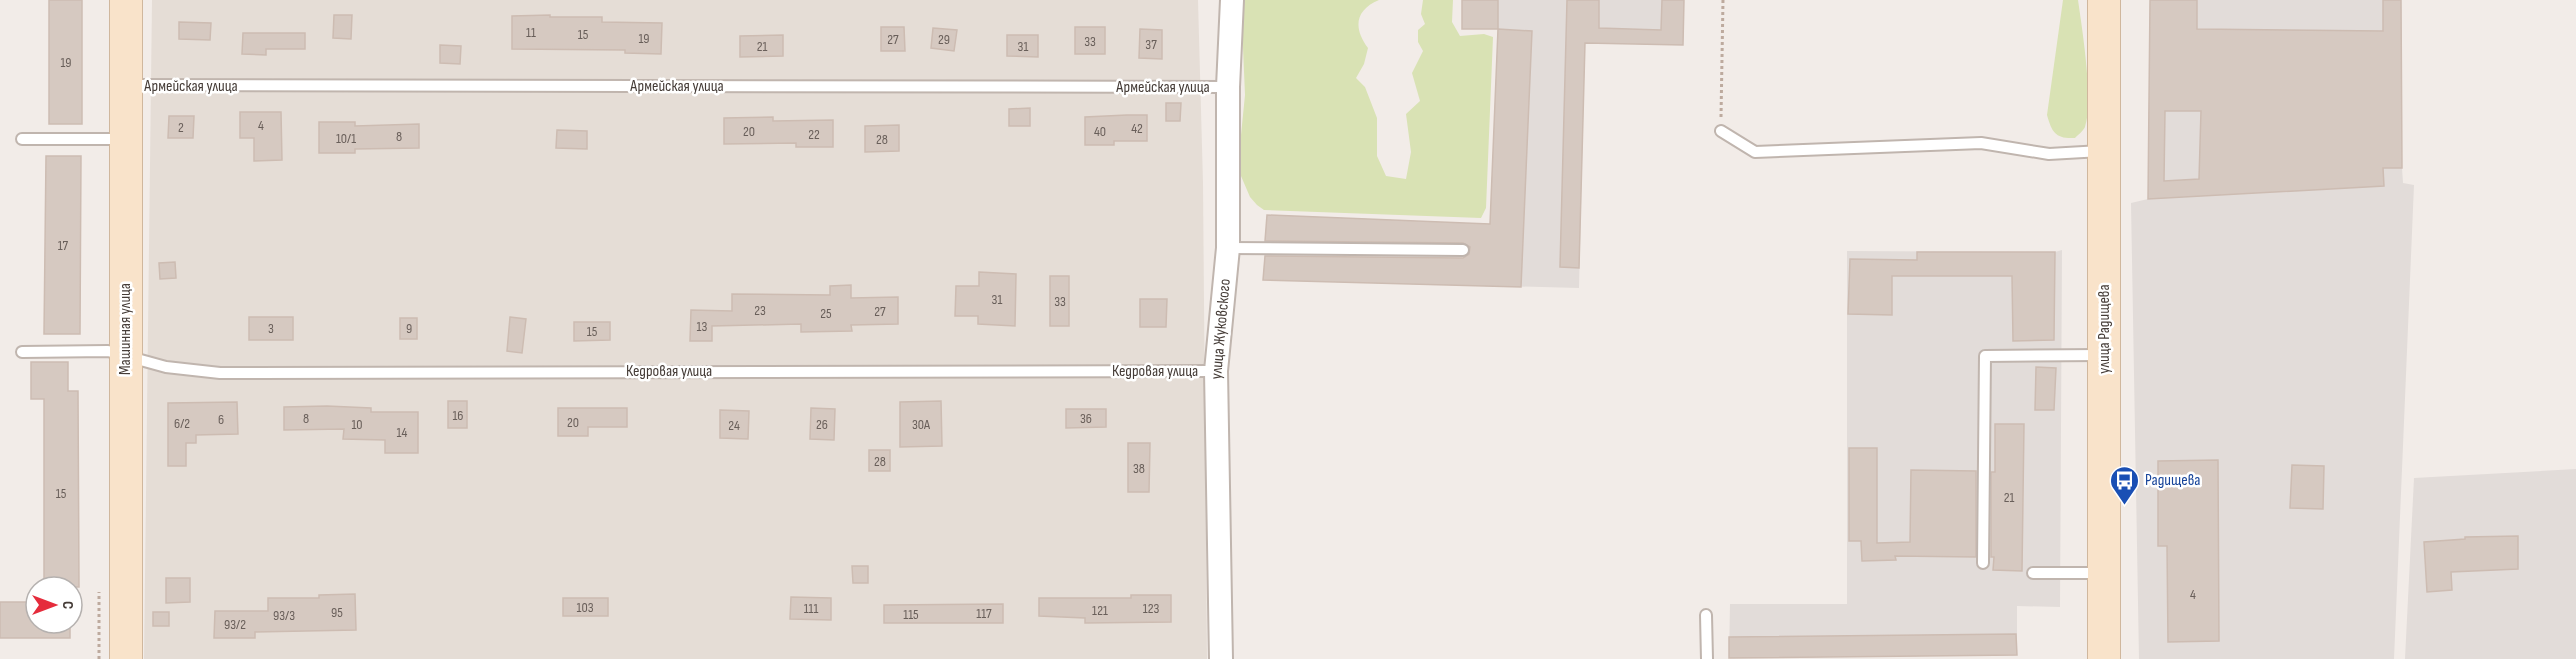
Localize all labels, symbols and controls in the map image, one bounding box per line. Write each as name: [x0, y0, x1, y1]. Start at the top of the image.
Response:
house number: 11: [526, 24, 536, 41]
house number: 15: [578, 26, 589, 43]
house number: 19: [638, 30, 650, 47]
house number: 27: [887, 31, 899, 48]
house number: 29: [938, 31, 950, 48]
house number: 33: [1084, 33, 1096, 50]
house number: 37: [1145, 36, 1157, 53]
house number: 21: [757, 38, 767, 55]
house number: 31: [1018, 38, 1028, 55]
house number: 19: [60, 54, 72, 71]
street label: Армейская улица: [143, 77, 238, 96]
street label: Армейская улица: [629, 77, 724, 96]
street label: Армейская улица: [1115, 78, 1210, 97]
house number: 4: [258, 117, 264, 134]
house number: 2: [178, 119, 184, 136]
house number: 42: [1131, 120, 1143, 137]
house number: 20: [743, 123, 755, 140]
house number: 40: [1094, 123, 1106, 140]
house number: 22: [808, 126, 820, 143]
house number: 8: [396, 128, 402, 145]
house number: 10/1: [336, 130, 356, 147]
house number: 28: [876, 131, 888, 148]
house number: 17: [58, 237, 69, 254]
street label: улица Жуковского: [1207, 278, 1235, 380]
street label: Машинная улица: [116, 283, 135, 375]
street label: улица Радищева: [2095, 284, 2114, 374]
house number: 31: [992, 291, 1002, 308]
house number: 33: [1054, 293, 1066, 310]
house number: 23: [754, 302, 766, 319]
house number: 27: [874, 303, 886, 320]
house number: 25: [820, 305, 832, 322]
house number: 13: [697, 318, 708, 335]
house number: 3: [268, 320, 274, 337]
house number: 9: [406, 320, 412, 337]
house number: 15: [587, 323, 598, 340]
street label: Кедровая улица: [626, 362, 712, 381]
street label: Кедровая улица: [1112, 362, 1198, 381]
house number: 16: [452, 407, 464, 424]
house number: 8: [303, 410, 309, 427]
house number: 36: [1080, 410, 1092, 427]
house number: 6: [218, 411, 224, 428]
house number: 20: [567, 414, 579, 431]
house number: 6/2: [174, 415, 190, 432]
house number: 10: [351, 416, 363, 433]
house number: 26: [816, 416, 828, 433]
house number: 30А: [912, 416, 931, 433]
house number: 24: [728, 417, 740, 434]
house number: 14: [397, 424, 408, 441]
house number: 28: [874, 453, 886, 470]
house number: 38: [1133, 460, 1145, 477]
bus stop icon: Радищева: [2108, 464, 2140, 506]
place label: Радищева: [2145, 471, 2201, 490]
house number: 15: [56, 485, 67, 502]
house number: 21: [2004, 489, 2014, 506]
north arrow: [24, 575, 84, 635]
house number: 4: [2190, 586, 2196, 603]
house number: 103: [576, 599, 594, 616]
house number: 111: [804, 600, 818, 617]
house number: 123: [1143, 600, 1159, 617]
text: С: [58, 601, 77, 609]
house number: 121: [1092, 602, 1108, 619]
house number: 95: [331, 604, 343, 621]
house number: 117: [976, 605, 992, 622]
house number: 115: [903, 606, 919, 623]
house number: 93/3: [273, 607, 295, 624]
house number: 93/2: [224, 616, 246, 633]

